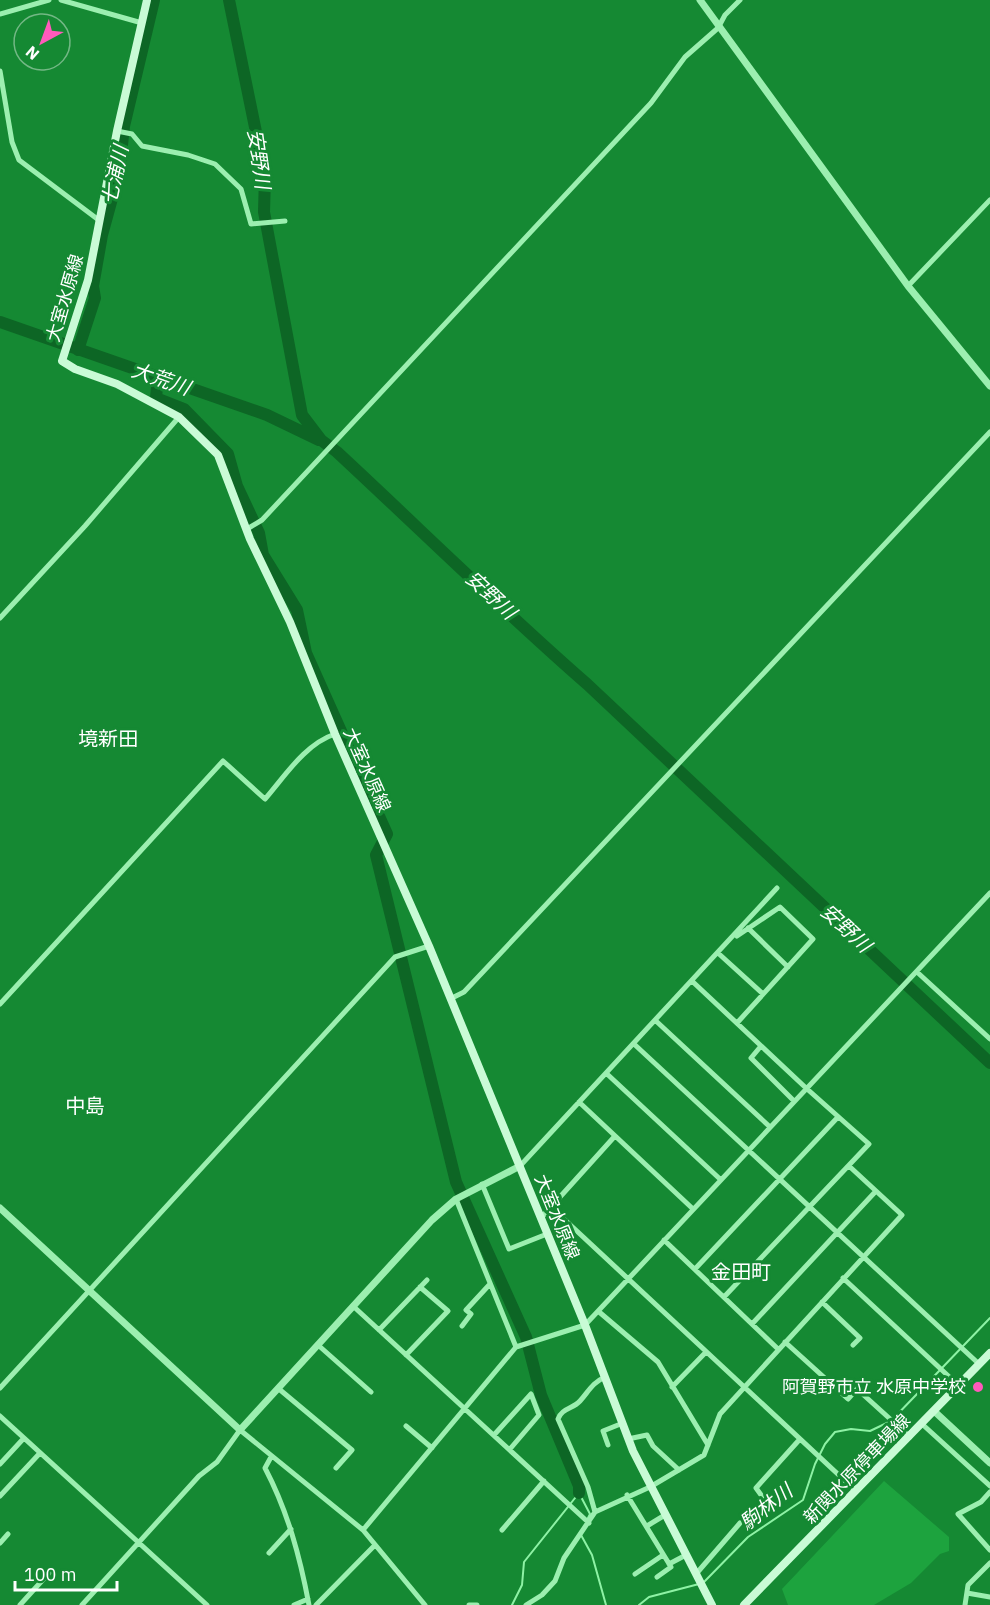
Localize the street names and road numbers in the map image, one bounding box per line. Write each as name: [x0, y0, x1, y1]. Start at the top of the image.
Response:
street label: 大室水原線: [41, 251, 88, 344]
street label: 大室水原線: [339, 724, 396, 816]
street label: 大室水原線: [530, 1171, 585, 1263]
street label: 新関水原停車場線: [798, 1409, 915, 1528]

